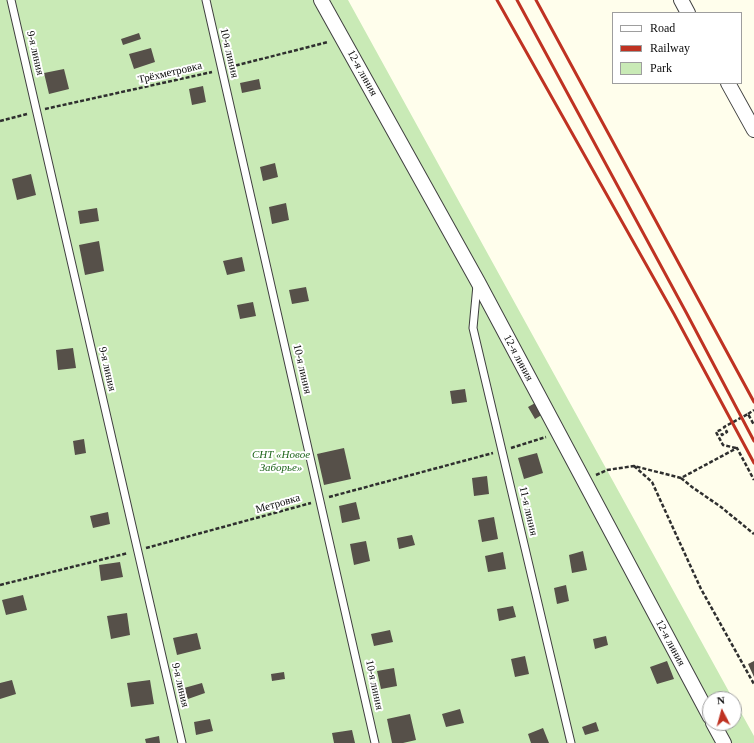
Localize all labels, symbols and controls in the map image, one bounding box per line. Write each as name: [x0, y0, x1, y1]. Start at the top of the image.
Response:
legend: [612, 12, 742, 84]
text: Road: [650, 21, 675, 35]
street label: 10-я линия: [217, 27, 241, 79]
street label: 9-я линия: [23, 30, 47, 76]
text: Railway: [650, 41, 690, 55]
street label: 12-я линия: [344, 48, 380, 98]
street label: Трёхметровка: [137, 59, 203, 87]
text: Park: [650, 61, 672, 75]
street label: 12-я линия: [500, 333, 536, 383]
street label: 10-я линия: [290, 343, 314, 395]
street label: 9-я линия: [95, 346, 119, 392]
park label: СНТ «Новое Заборье»: [252, 448, 310, 474]
street label: 11-я линия: [516, 485, 540, 537]
street label: Метровка: [254, 491, 302, 517]
street label: 12-я линия: [652, 618, 688, 668]
street label: 10-я линия: [362, 659, 386, 711]
street label: 9-я линия: [168, 662, 192, 708]
north arrow: [702, 691, 742, 731]
text: N: [716, 694, 725, 706]

